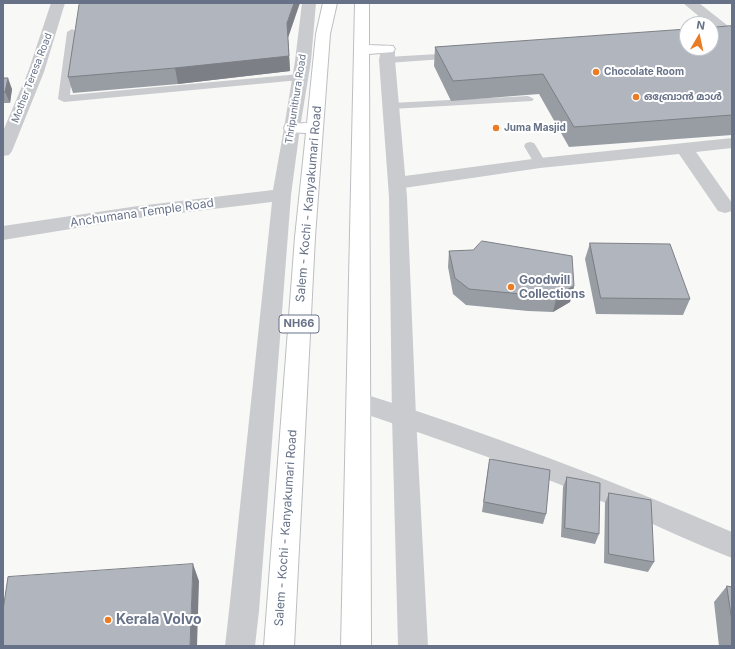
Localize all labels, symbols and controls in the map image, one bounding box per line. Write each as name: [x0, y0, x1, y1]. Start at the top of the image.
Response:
north arrow: [679, 16, 719, 56]
text: N: [695, 18, 706, 33]
street label: Mother Teresa Road: [9, 31, 55, 125]
street label: Thripunithura Road: [283, 53, 309, 145]
place label: Chocolate Room: [604, 66, 684, 78]
marker: Chocolate Room: [591, 67, 601, 77]
place label: ഒബ്രോൻ മാൾ: [644, 91, 722, 103]
marker: ഒബ്രോൻ മാൾ: [631, 92, 641, 102]
street label: Salem - Kochi - Kanyakumari Road: [293, 105, 325, 303]
place label: Juma Masjid: [504, 122, 566, 134]
marker: Juma Masjid: [491, 123, 501, 133]
street label: Anchumana Temple Road: [69, 196, 215, 230]
place label: Goodwill Collections: [519, 273, 585, 301]
marker: Goodwill Collections: [506, 282, 516, 292]
road number: NH66: [279, 315, 319, 333]
street label: Salem - Kochi - Kanyakumari Road: [272, 429, 300, 627]
place label: Kerala Volvo: [116, 612, 202, 628]
marker: Kerala Volvo: [103, 615, 113, 625]

